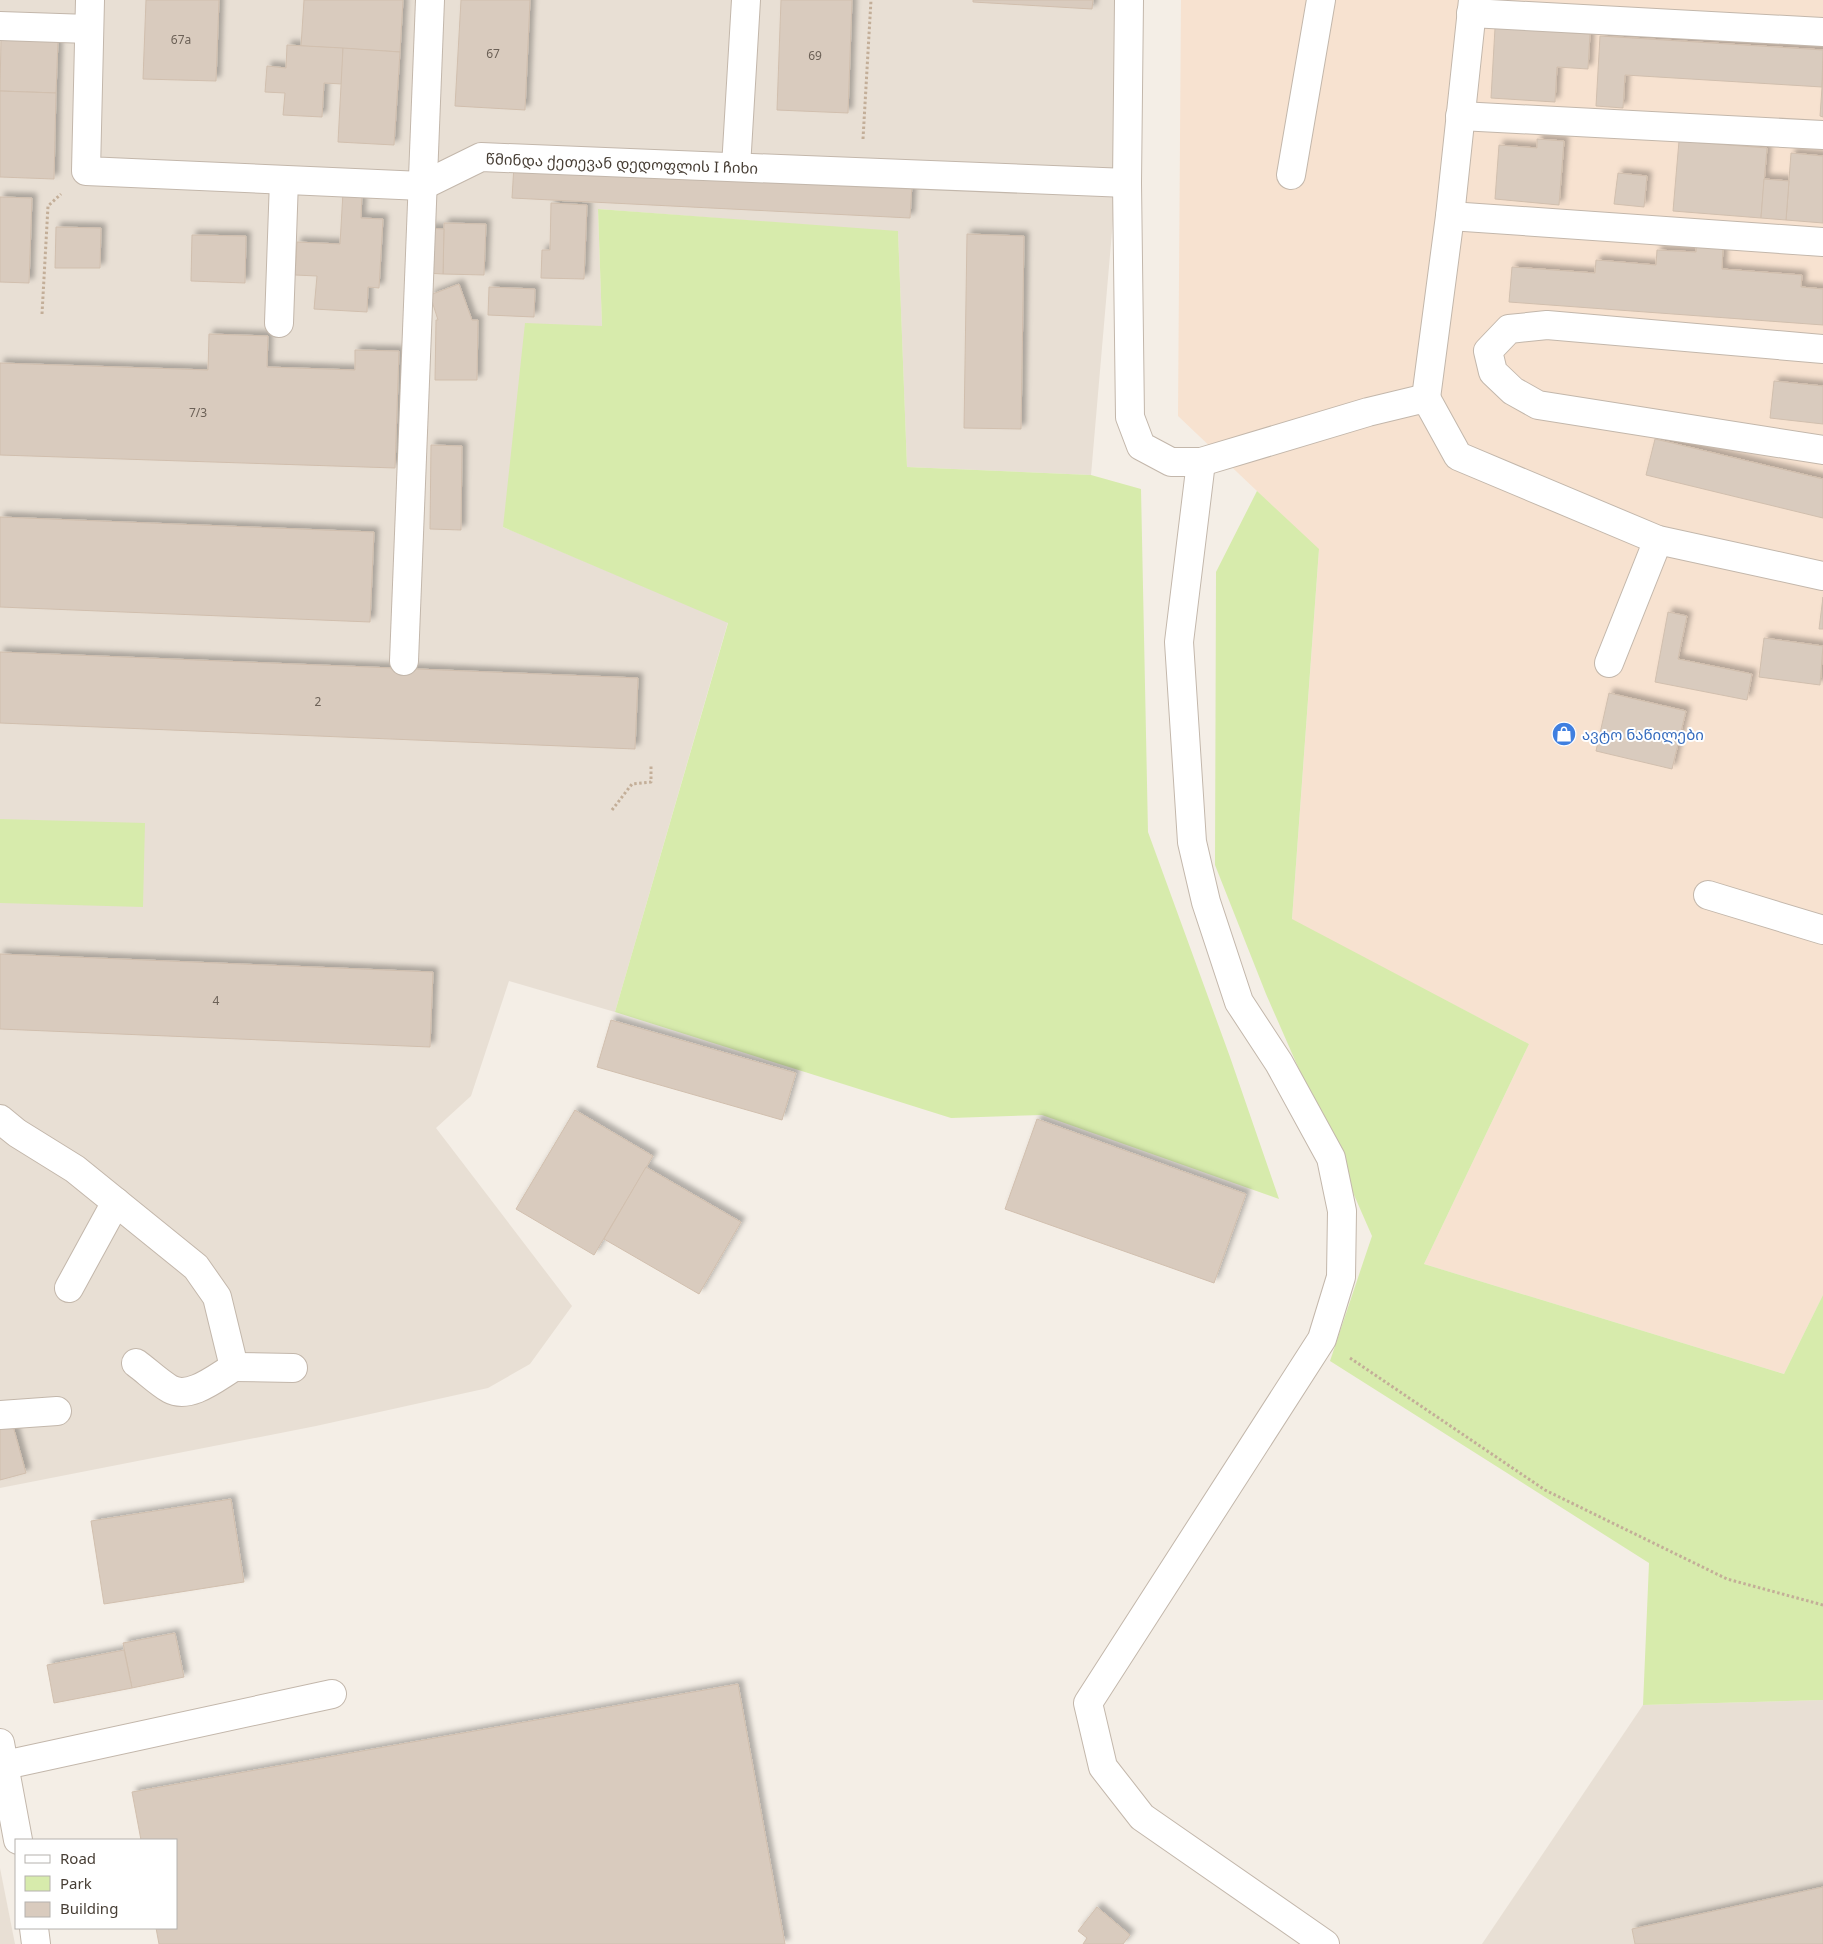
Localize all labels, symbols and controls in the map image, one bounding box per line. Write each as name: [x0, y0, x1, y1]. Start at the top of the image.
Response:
house number: 67a: [171, 31, 191, 48]
house number: 67: [486, 45, 500, 62]
house number: 69: [808, 47, 822, 64]
street label: წმინდა ქეთევან დედოფლის I ჩიხი: [485, 148, 759, 178]
house number: 7/3: [189, 404, 207, 421]
house number: 2: [315, 693, 322, 710]
shop icon: ავტო ნაწილები: [1551, 721, 1577, 747]
place label: ავტო ნაწილები: [1582, 724, 1704, 744]
house number: 4: [213, 992, 220, 1009]
legend: [15, 1839, 178, 1929]
text: Road: [60, 1848, 96, 1868]
text: Park: [60, 1873, 92, 1893]
text: Building: [60, 1898, 118, 1918]

